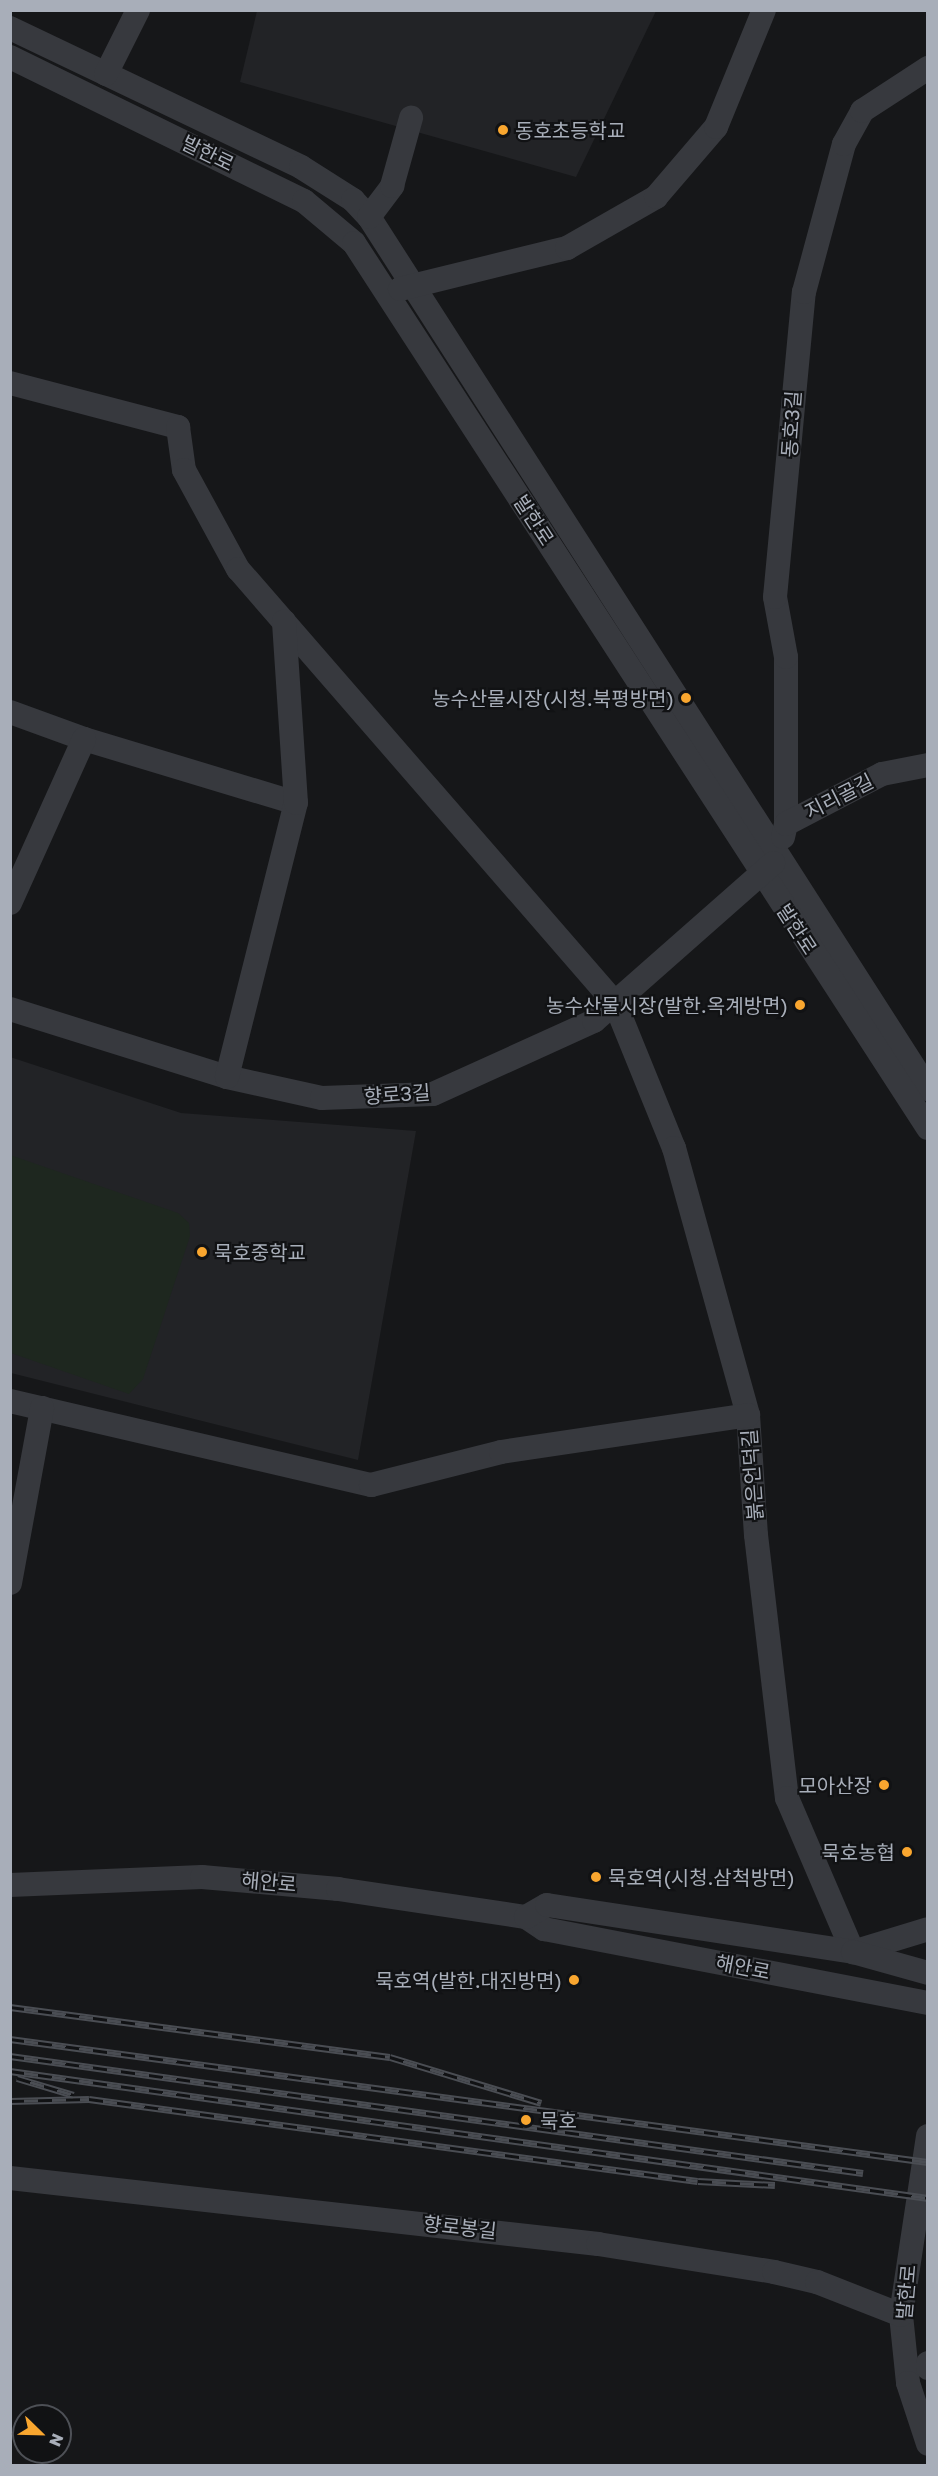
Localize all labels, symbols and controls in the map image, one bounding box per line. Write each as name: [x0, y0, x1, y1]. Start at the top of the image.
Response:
place label: 동호초등학교: [515, 118, 625, 142]
marker: 동호초등학교: [496, 123, 510, 137]
street label: 발한로: [178, 130, 238, 176]
street label: 동호3길: [777, 390, 805, 458]
street label: 발한로: [509, 490, 559, 550]
place label: 농수산물시장(시청.북평방면): [432, 686, 674, 710]
marker: 농수산물시장(시청.북평방면): [679, 691, 693, 705]
street label: 지리골길: [801, 769, 877, 823]
street label: 발한로: [772, 899, 822, 959]
place label: 농수산물시장(발한.옥계방면): [546, 993, 788, 1017]
marker: 농수산물시장(발한.옥계방면): [793, 998, 807, 1012]
street label: 향로3길: [363, 1080, 431, 1108]
place label: 묵호중학교: [214, 1240, 306, 1264]
marker: 묵호중학교: [195, 1245, 209, 1259]
street label: 붉은언덕길: [737, 1428, 767, 1522]
place label: 모아산장: [798, 1773, 872, 1797]
marker: 모아산장: [877, 1778, 891, 1792]
place label: 묵호농협: [821, 1840, 895, 1864]
marker: 묵호농협: [900, 1845, 914, 1859]
place label: 묵호역(시청.삼척방면): [608, 1865, 795, 1889]
street label: 해안로: [240, 1868, 298, 1896]
marker: 묵호역(시청.삼척방면): [589, 1870, 603, 1884]
street label: 해안로: [714, 1950, 772, 1984]
place label: 묵호역(발한.대진방면): [375, 1968, 562, 1992]
marker: 묵호역(발한.대진방면): [567, 1973, 581, 1987]
place label: 묵호: [540, 2108, 577, 2132]
marker: 묵호: [517, 2111, 535, 2129]
street label: 향로봉길: [422, 2211, 498, 2243]
street label: 발한로: [892, 2263, 920, 2321]
north arrow: [12, 2404, 72, 2464]
text: N: [45, 2431, 68, 2450]

